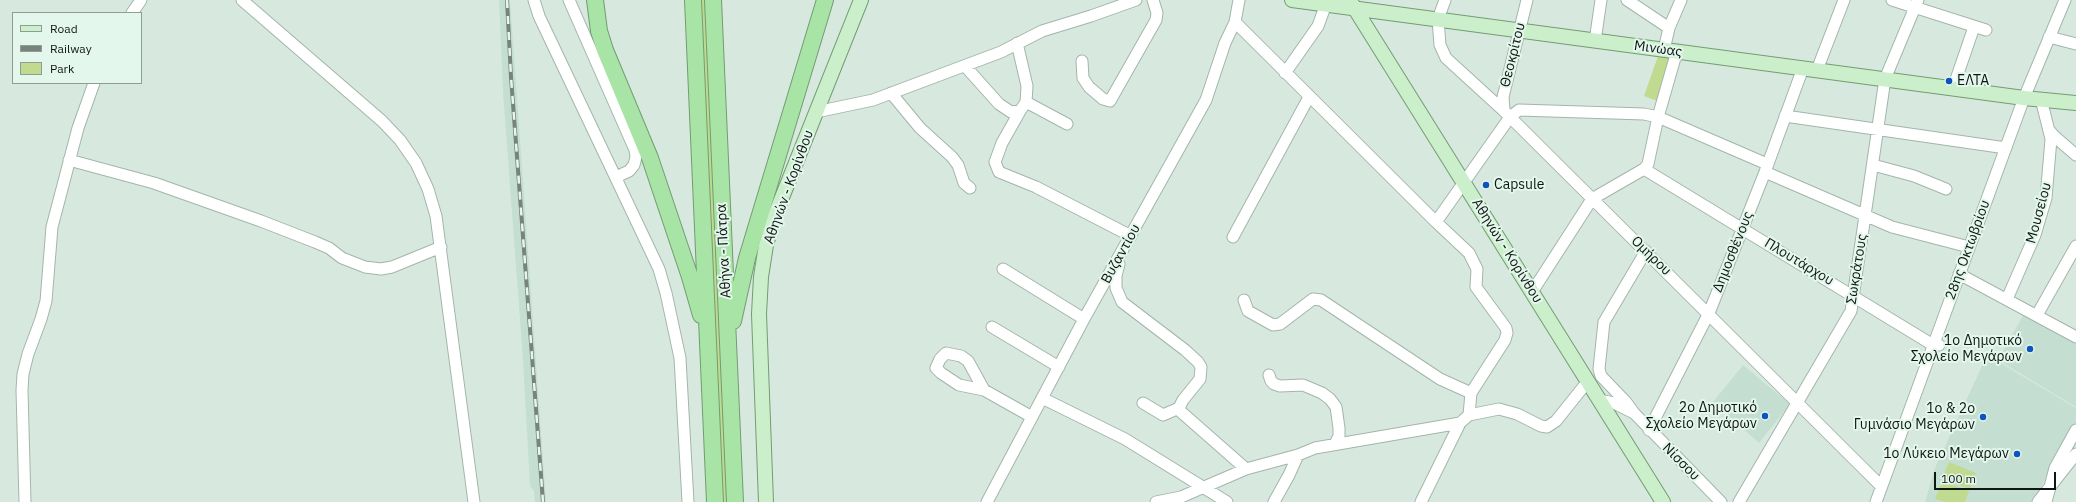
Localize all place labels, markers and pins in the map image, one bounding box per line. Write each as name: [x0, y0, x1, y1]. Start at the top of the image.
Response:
place label: ΕΛΤΑ: [1957, 73, 1989, 89]
marker: ΕΛΤΑ: [1944, 76, 1954, 86]
place label: Capsule: [1494, 177, 1545, 193]
marker: Capsule: [1481, 180, 1491, 190]
place label: 1ο Δημοτικό Σχολείο Μεγάρων: [1911, 333, 2022, 366]
marker: 1ο Δημοτικό Σχολείο Μεγάρων: [2025, 344, 2035, 354]
place label: 2ο Δημοτικό Σχολείο Μεγάρων: [1646, 400, 1757, 432]
place label: 1ο & 2ο Γυμνάσιο Μεγάρων: [1854, 401, 1975, 434]
marker: 2ο Δημοτικό Σχολείο Μεγάρων: [1760, 411, 1770, 421]
marker: 1ο & 2ο Γυμνάσιο Μεγάρων: [1978, 412, 1988, 422]
place label: 1ο Λύκειο Μεγάρων: [1883, 446, 2009, 462]
marker: 1ο Λύκειο Μεγάρων: [2012, 449, 2022, 459]

